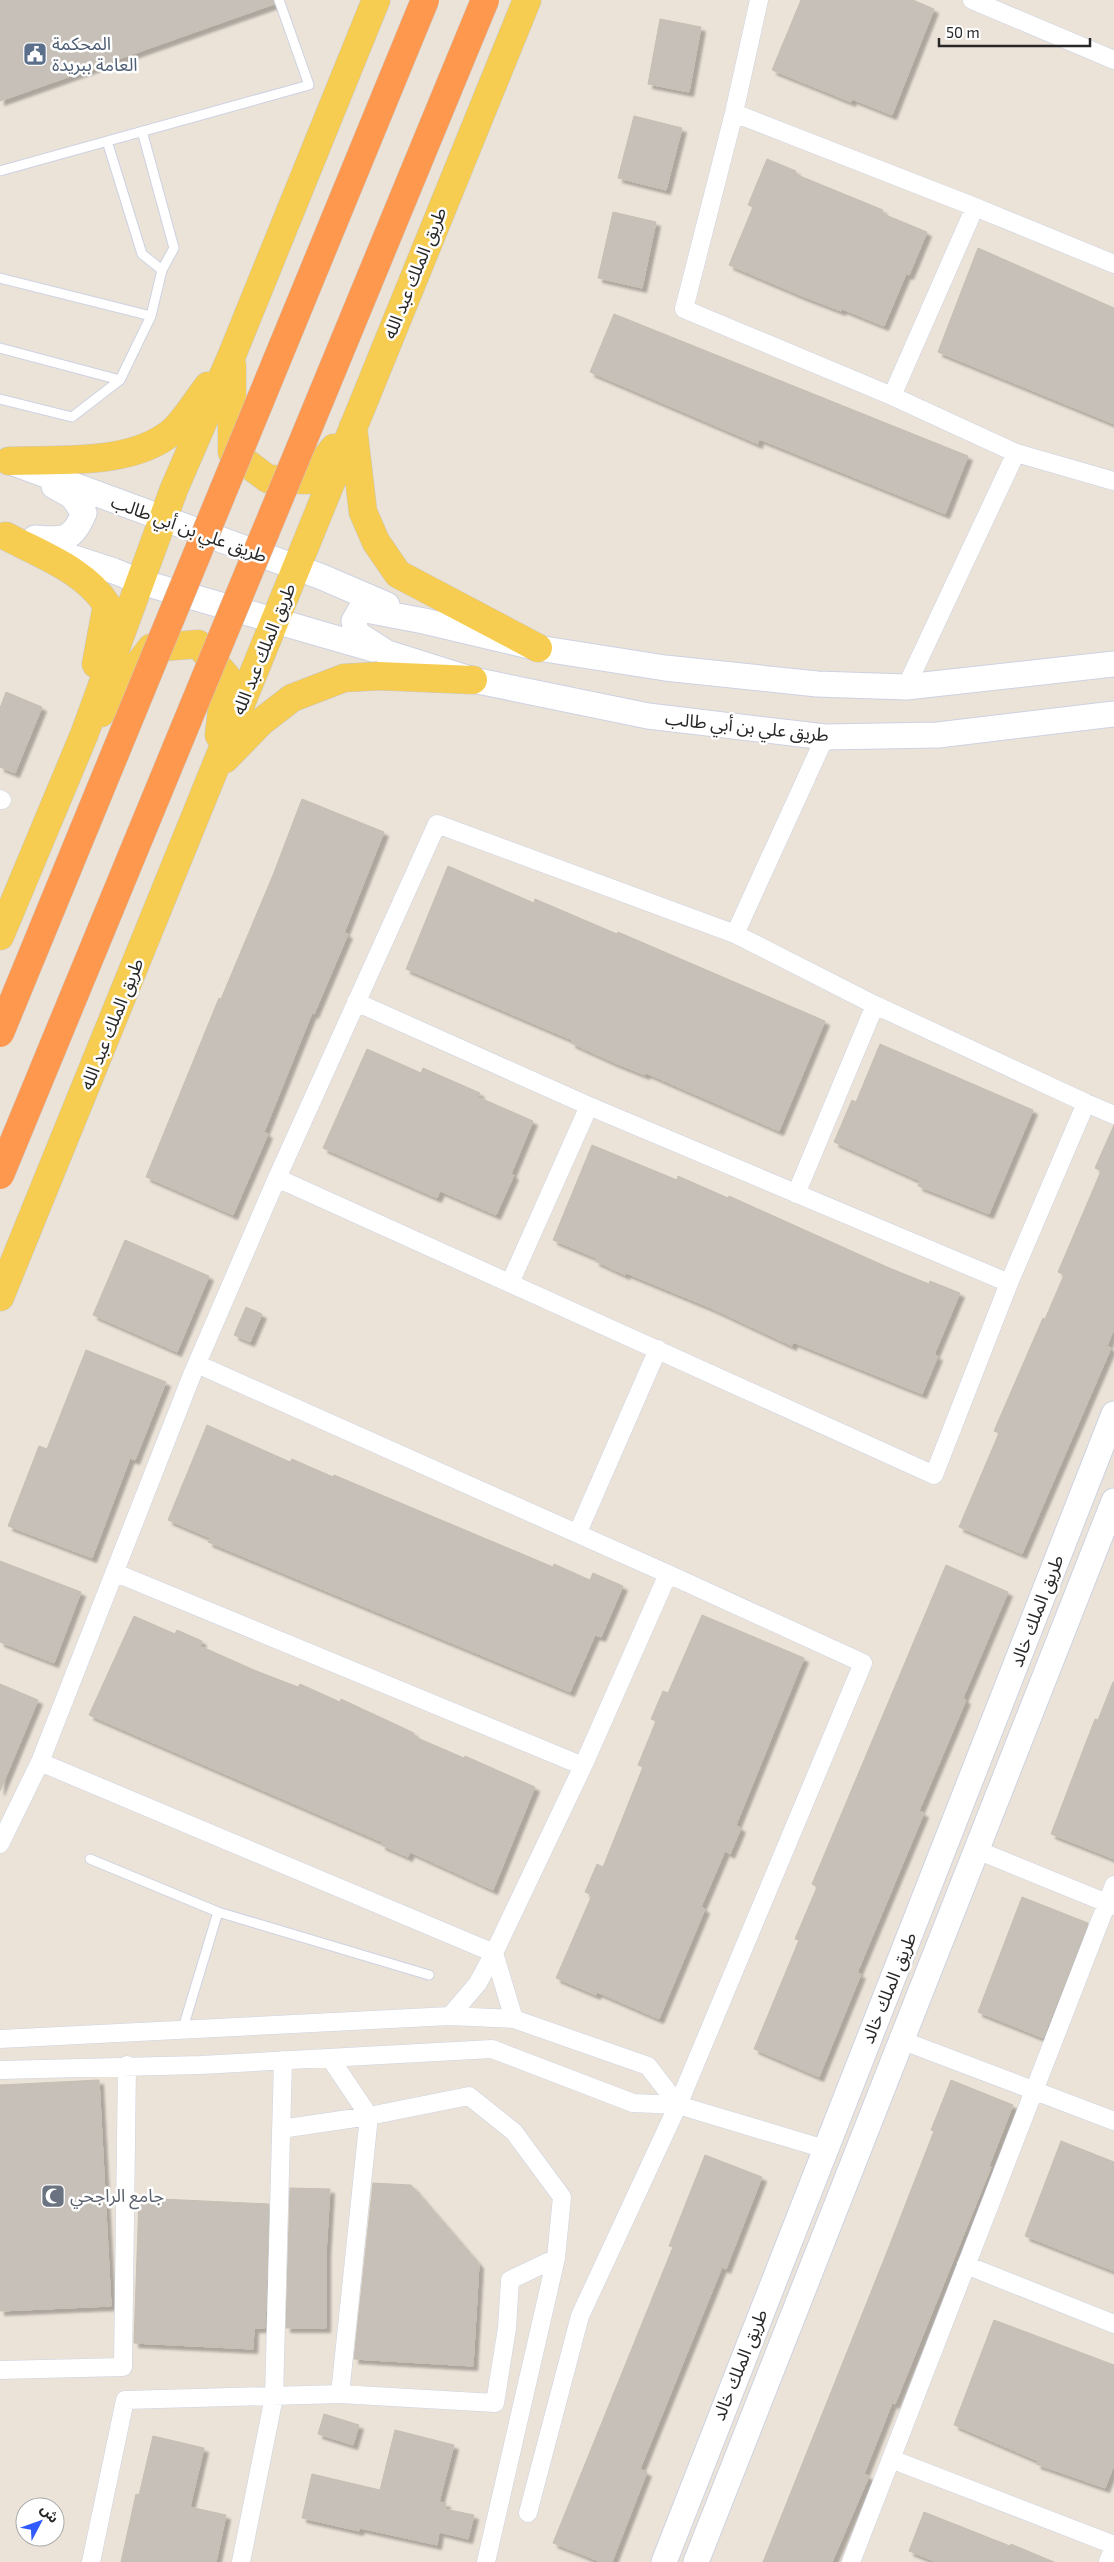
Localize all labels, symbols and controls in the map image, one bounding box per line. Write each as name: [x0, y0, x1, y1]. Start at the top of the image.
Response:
scale bar: [939, 15, 1090, 47]
text: 50 m: [946, 23, 980, 41]
place label: المحكمة العامة ببريدة: [52, 32, 138, 76]
public building icon: المحكمة العامة ببريدة: [22, 41, 48, 67]
street label: طريق الملك عبد الله: [378, 204, 451, 342]
street label: طريق علي بن أبي طالب: [107, 490, 270, 570]
street label: طريق الملك عبد الله: [227, 580, 300, 718]
street label: طريق علي بن أبي طالب: [664, 706, 830, 749]
street label: طريق الملك عبد الله: [75, 955, 148, 1093]
street label: طريق الملك خالد: [1005, 1552, 1068, 1670]
street label: طريق الملك خالد: [856, 1929, 921, 2047]
mosque icon: جامع الراجحي: [40, 2183, 66, 2209]
place label: جامع الراجحي: [70, 2184, 164, 2210]
street label: طريق الملك خالد: [707, 2306, 772, 2424]
north arrow: [15, 2497, 65, 2547]
text: ش: [37, 2500, 63, 2526]

